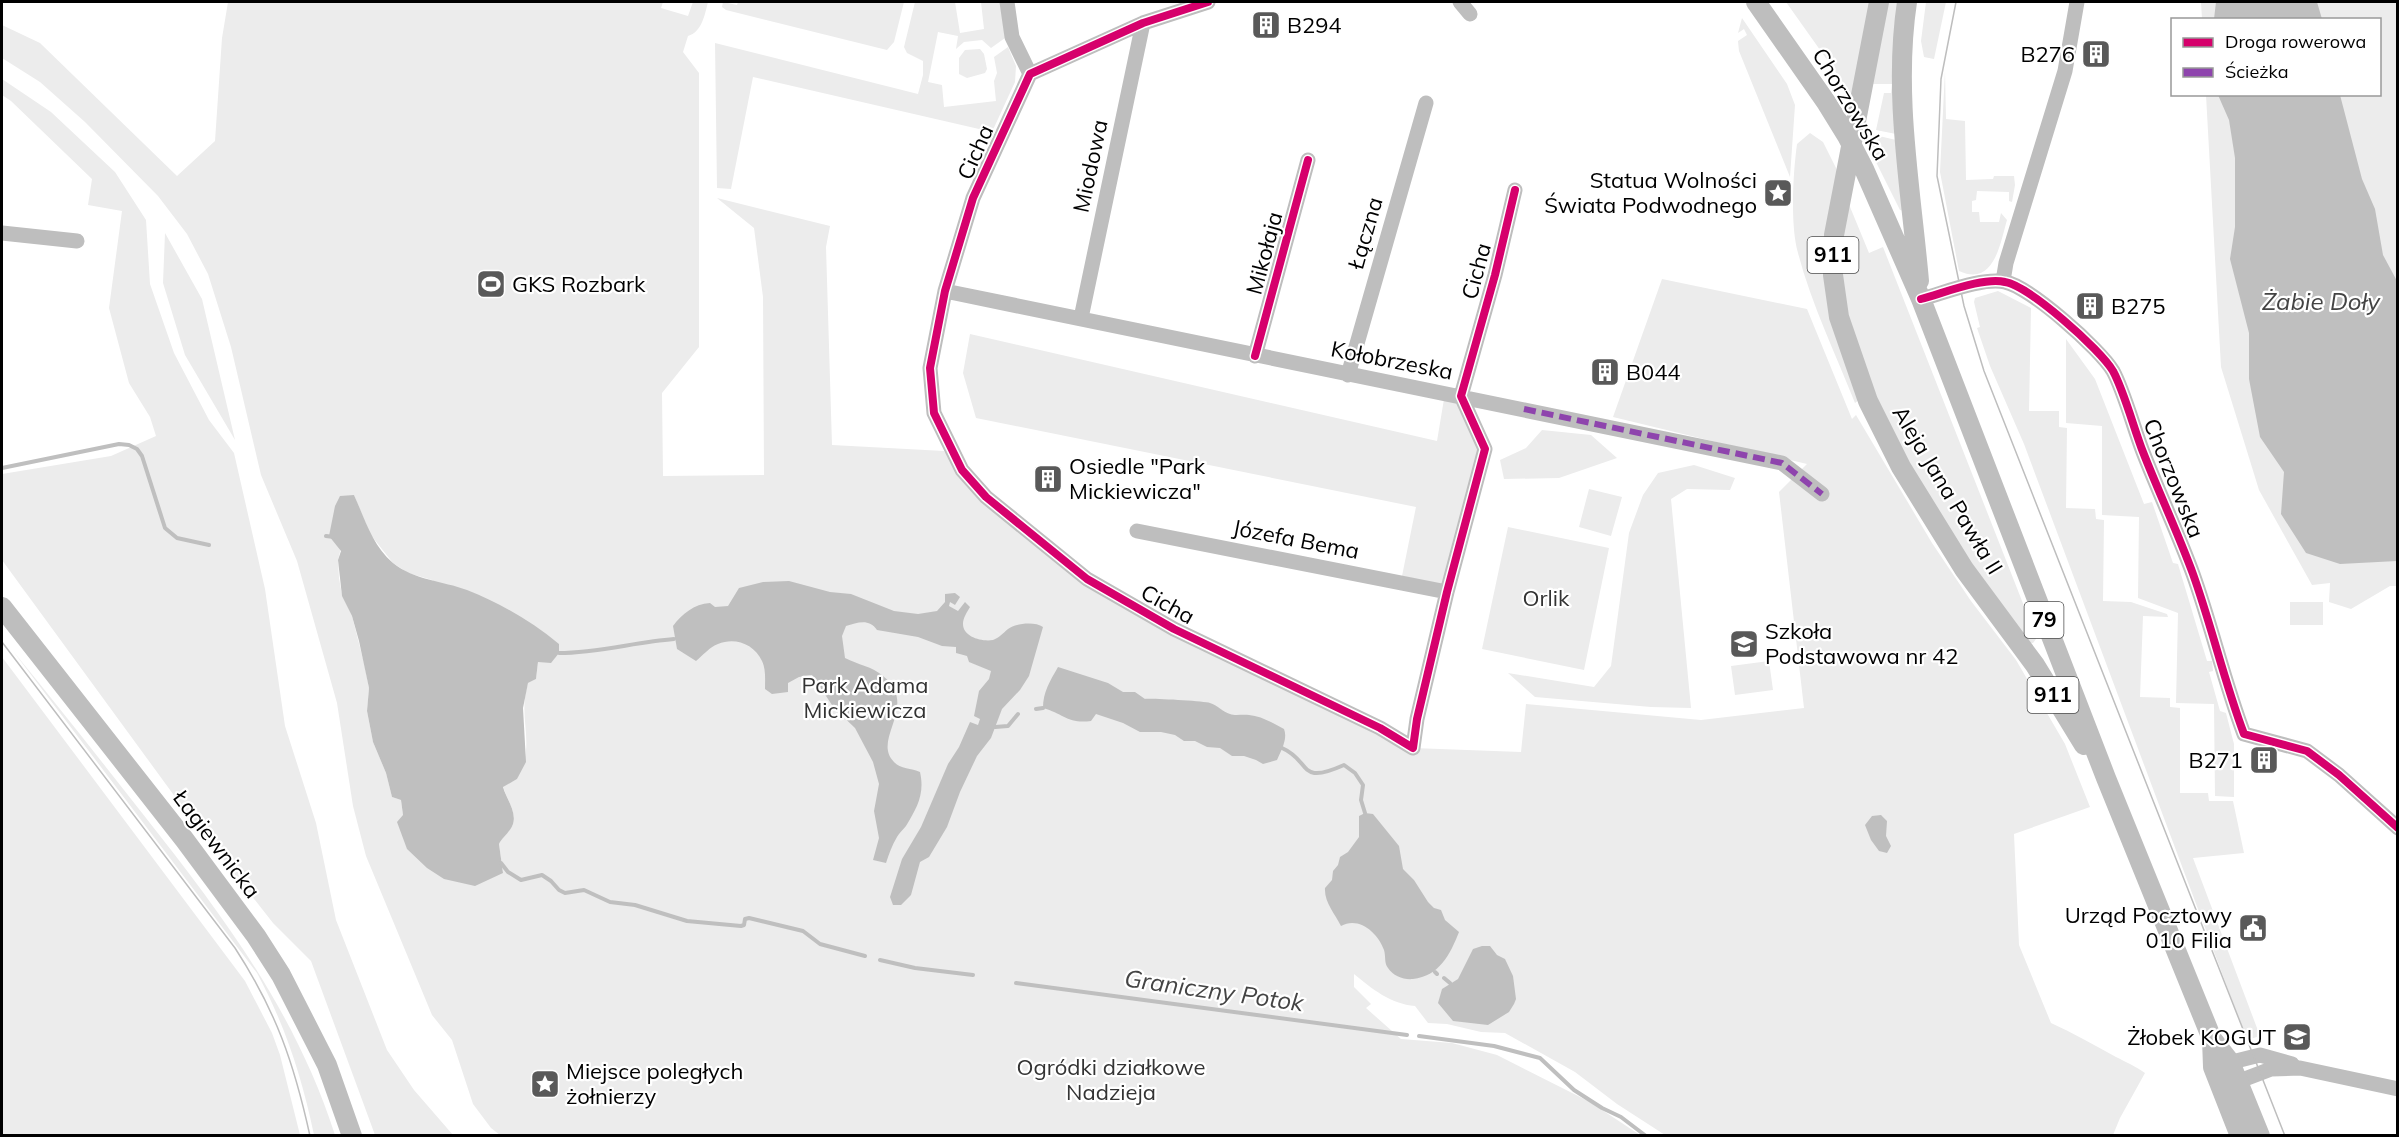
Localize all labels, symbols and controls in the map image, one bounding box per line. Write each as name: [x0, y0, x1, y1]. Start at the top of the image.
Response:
building icon: B294: [1250, 9, 1282, 41]
place label: B294: [1287, 11, 1342, 39]
legend: [2171, 18, 2381, 96]
text: Droga rowerowa: [2225, 30, 2366, 53]
building icon: B276: [2080, 38, 2112, 70]
place label: B276: [2020, 40, 2075, 68]
street label: Chorzowska: [1806, 43, 1896, 165]
text: Ścieżka: [2225, 60, 2288, 83]
street label: Miodowa: [1066, 117, 1114, 215]
street label: Cicha: [951, 120, 999, 184]
place label: Statua Wolności Świata Podwodnego: [1544, 166, 1757, 219]
place icon: Statua Wolności Świata Podwodnego: [1762, 177, 1794, 209]
street label: Łączna: [1341, 194, 1389, 273]
street label: Mikołaja: [1240, 209, 1288, 297]
road number: 911: [1808, 237, 1858, 273]
street label: Cicha: [1455, 240, 1497, 302]
sports icon: GKS Rozbark: [475, 268, 507, 300]
place label: GKS Rozbark: [512, 270, 646, 298]
water label: Żabie Doły: [2262, 286, 2381, 316]
building icon: B275: [2074, 290, 2106, 322]
place label: B275: [2111, 292, 2166, 320]
street label: Kołobrzeska: [1329, 334, 1455, 386]
building icon: B044: [1589, 356, 1621, 388]
place label: B044: [1626, 358, 1681, 386]
street label: Aleja Jana Pawła II: [1887, 401, 2009, 579]
street label: Chorzowska: [2137, 414, 2211, 542]
place label: Osiedle "Park Mickiewicza": [1069, 452, 1206, 505]
building icon: Osiedle "Park Mickiewicza": [1032, 463, 1064, 495]
street label: Józefa Bema: [1230, 513, 1362, 565]
street label: Cicha: [1136, 578, 1200, 630]
park label: Orlik: [1523, 584, 1570, 612]
road number: 79: [2024, 602, 2064, 638]
place label: Szkoła Podstawowa nr 42: [1765, 617, 1958, 670]
school or university icon: Szkoła Podstawowa nr 42: [1728, 628, 1760, 660]
park label: Park Adama Mickiewicza: [801, 671, 929, 724]
road number: 911: [2028, 677, 2078, 713]
building icon: B271: [2248, 744, 2280, 776]
place label: B271: [2188, 746, 2243, 774]
street label: Łagiewnicka: [167, 784, 267, 904]
place label: Urząd Pocztowy 010 Filia: [2065, 901, 2232, 954]
public building icon: Urząd Pocztowy 010 Filia: [2237, 912, 2269, 944]
water label: Graniczny Potok: [1123, 963, 1306, 1018]
school or university icon: Żłobek KOGUT: [2281, 1021, 2313, 1053]
place label: Żłobek KOGUT: [2127, 1023, 2276, 1051]
park label: Ogródki działkowe Nadzieja: [1017, 1053, 1205, 1106]
place label: Miejsce poległych żołnierzy: [566, 1057, 743, 1110]
place icon: Miejsce poległych żołnierzy: [529, 1068, 561, 1100]

